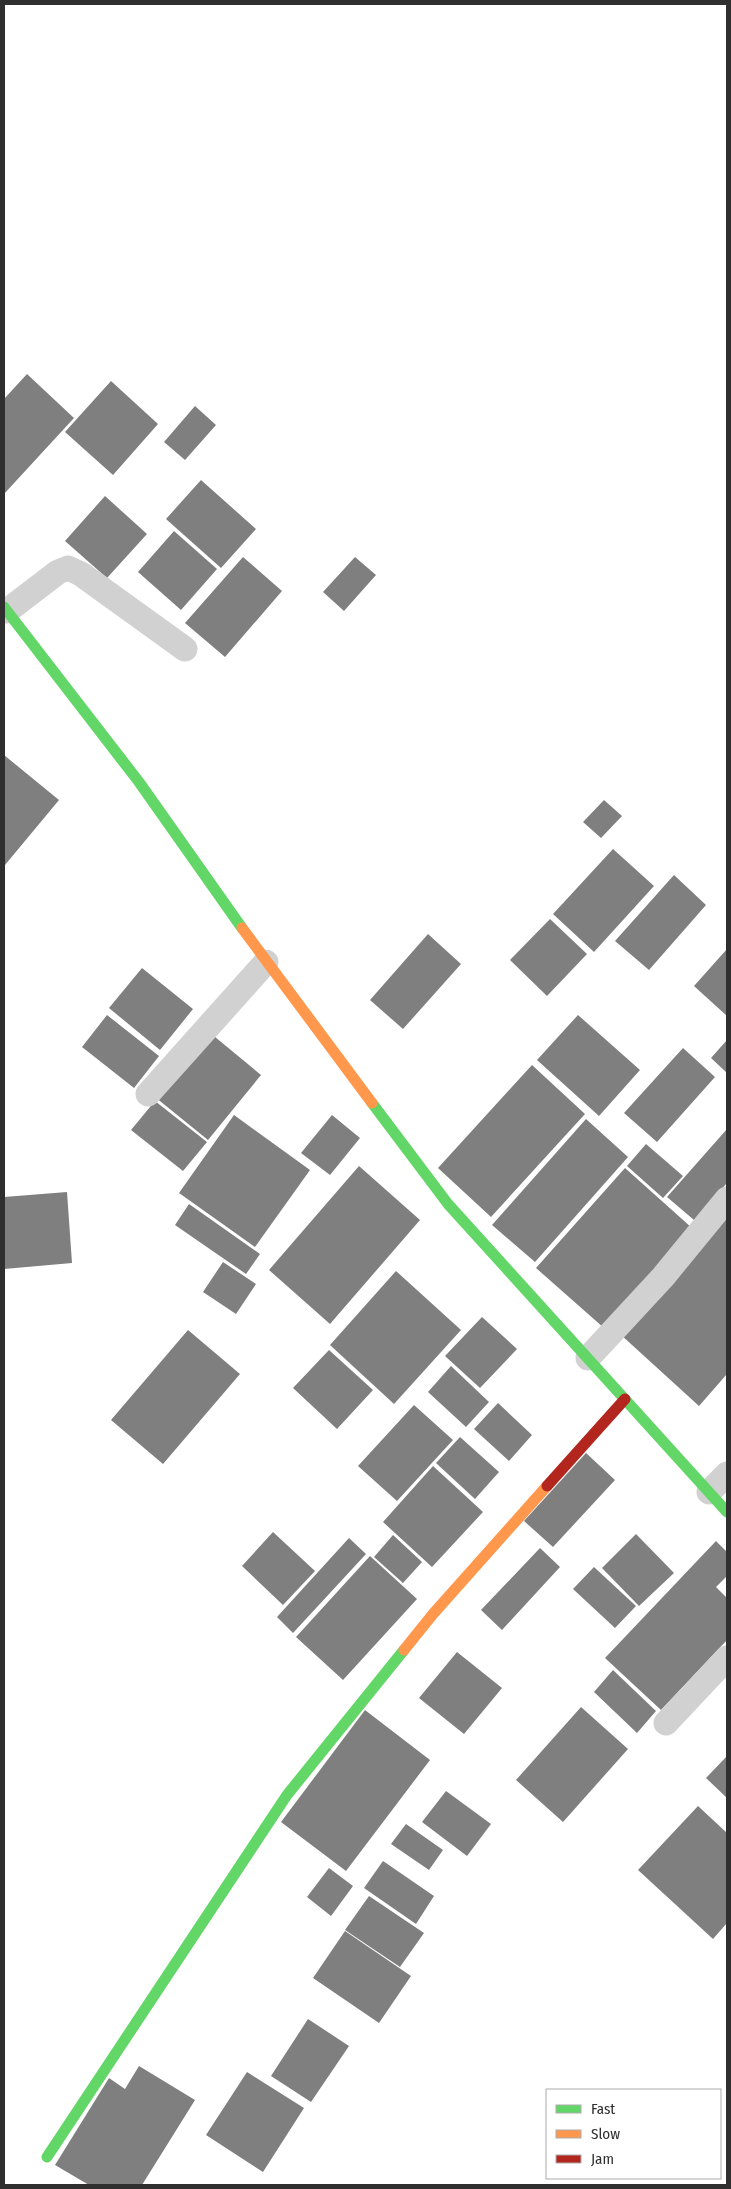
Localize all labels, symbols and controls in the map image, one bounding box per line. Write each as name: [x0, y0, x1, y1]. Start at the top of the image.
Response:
legend: [546, 2089, 721, 2179]
text: Fast: [591, 2100, 615, 2118]
text: Slow: [591, 2125, 620, 2143]
text: Jam: [591, 2150, 614, 2168]

